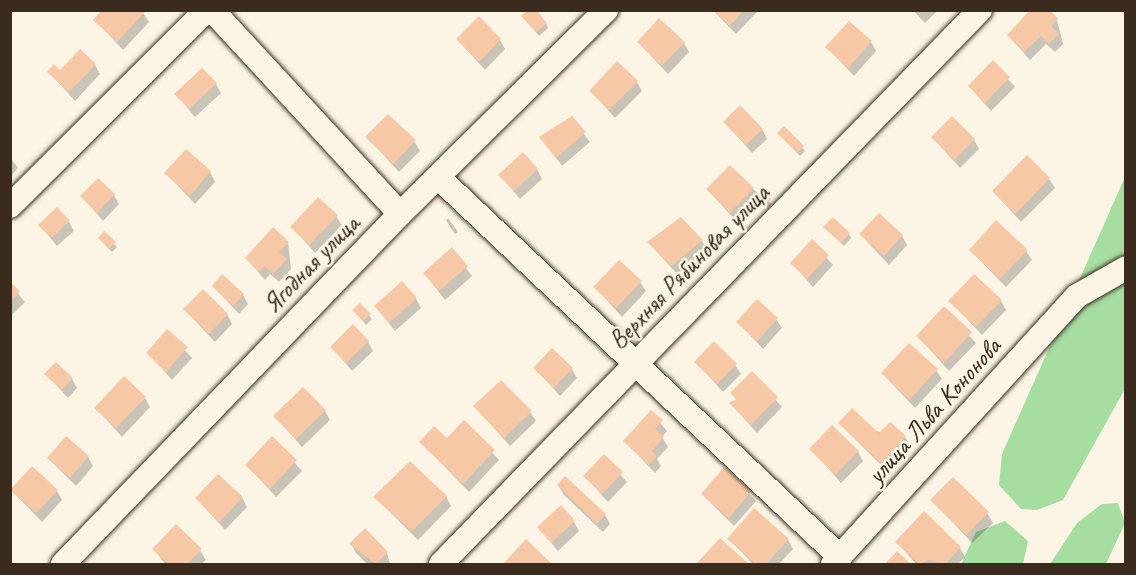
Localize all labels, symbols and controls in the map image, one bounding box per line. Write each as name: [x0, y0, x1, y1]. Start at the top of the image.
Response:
street label: Верхняя Рябиновая улица: [602, 177, 776, 357]
street label: Ягодная улица: [256, 208, 366, 320]
street label: улица Льва Кононова: [860, 332, 1008, 490]

